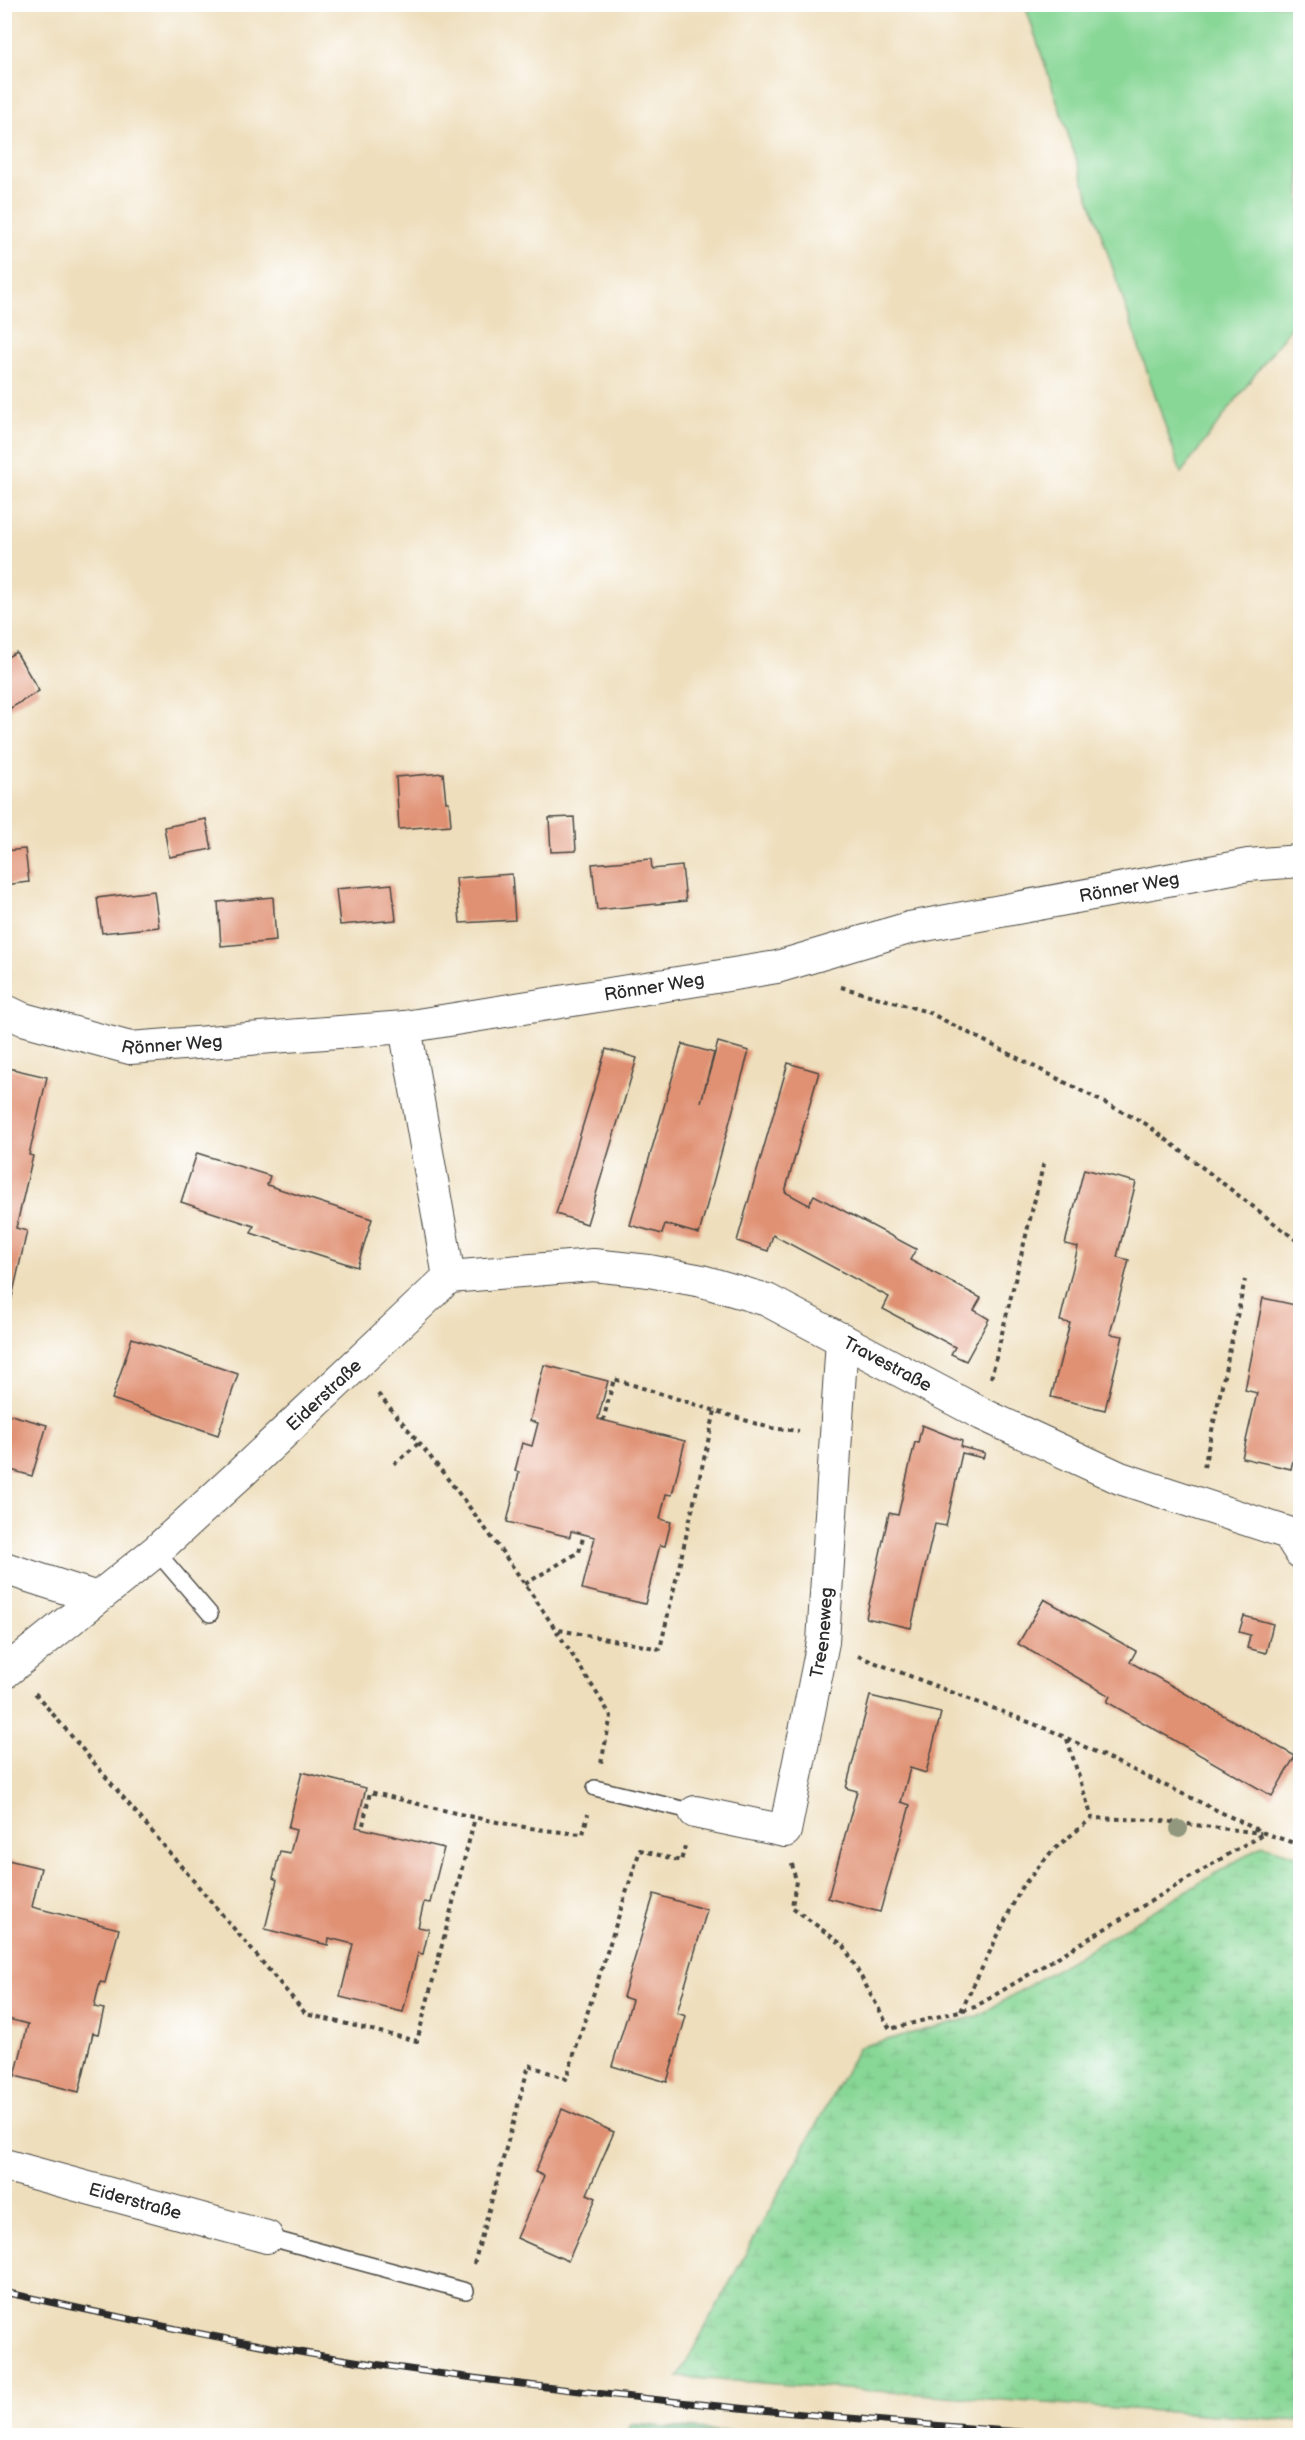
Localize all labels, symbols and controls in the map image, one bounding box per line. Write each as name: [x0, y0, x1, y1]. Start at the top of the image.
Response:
street label: Rönner Weg: [1078, 868, 1181, 907]
street label: Rönner Weg: [603, 969, 706, 1006]
street label: Rönner Weg: [119, 1031, 223, 1060]
street label: Travestraße: [840, 1332, 935, 1397]
street label: Eiderstraße: [282, 1355, 366, 1436]
street label: Treeneweg: [806, 1587, 837, 1680]
street label: Eiderstraße: [86, 2179, 184, 2224]

